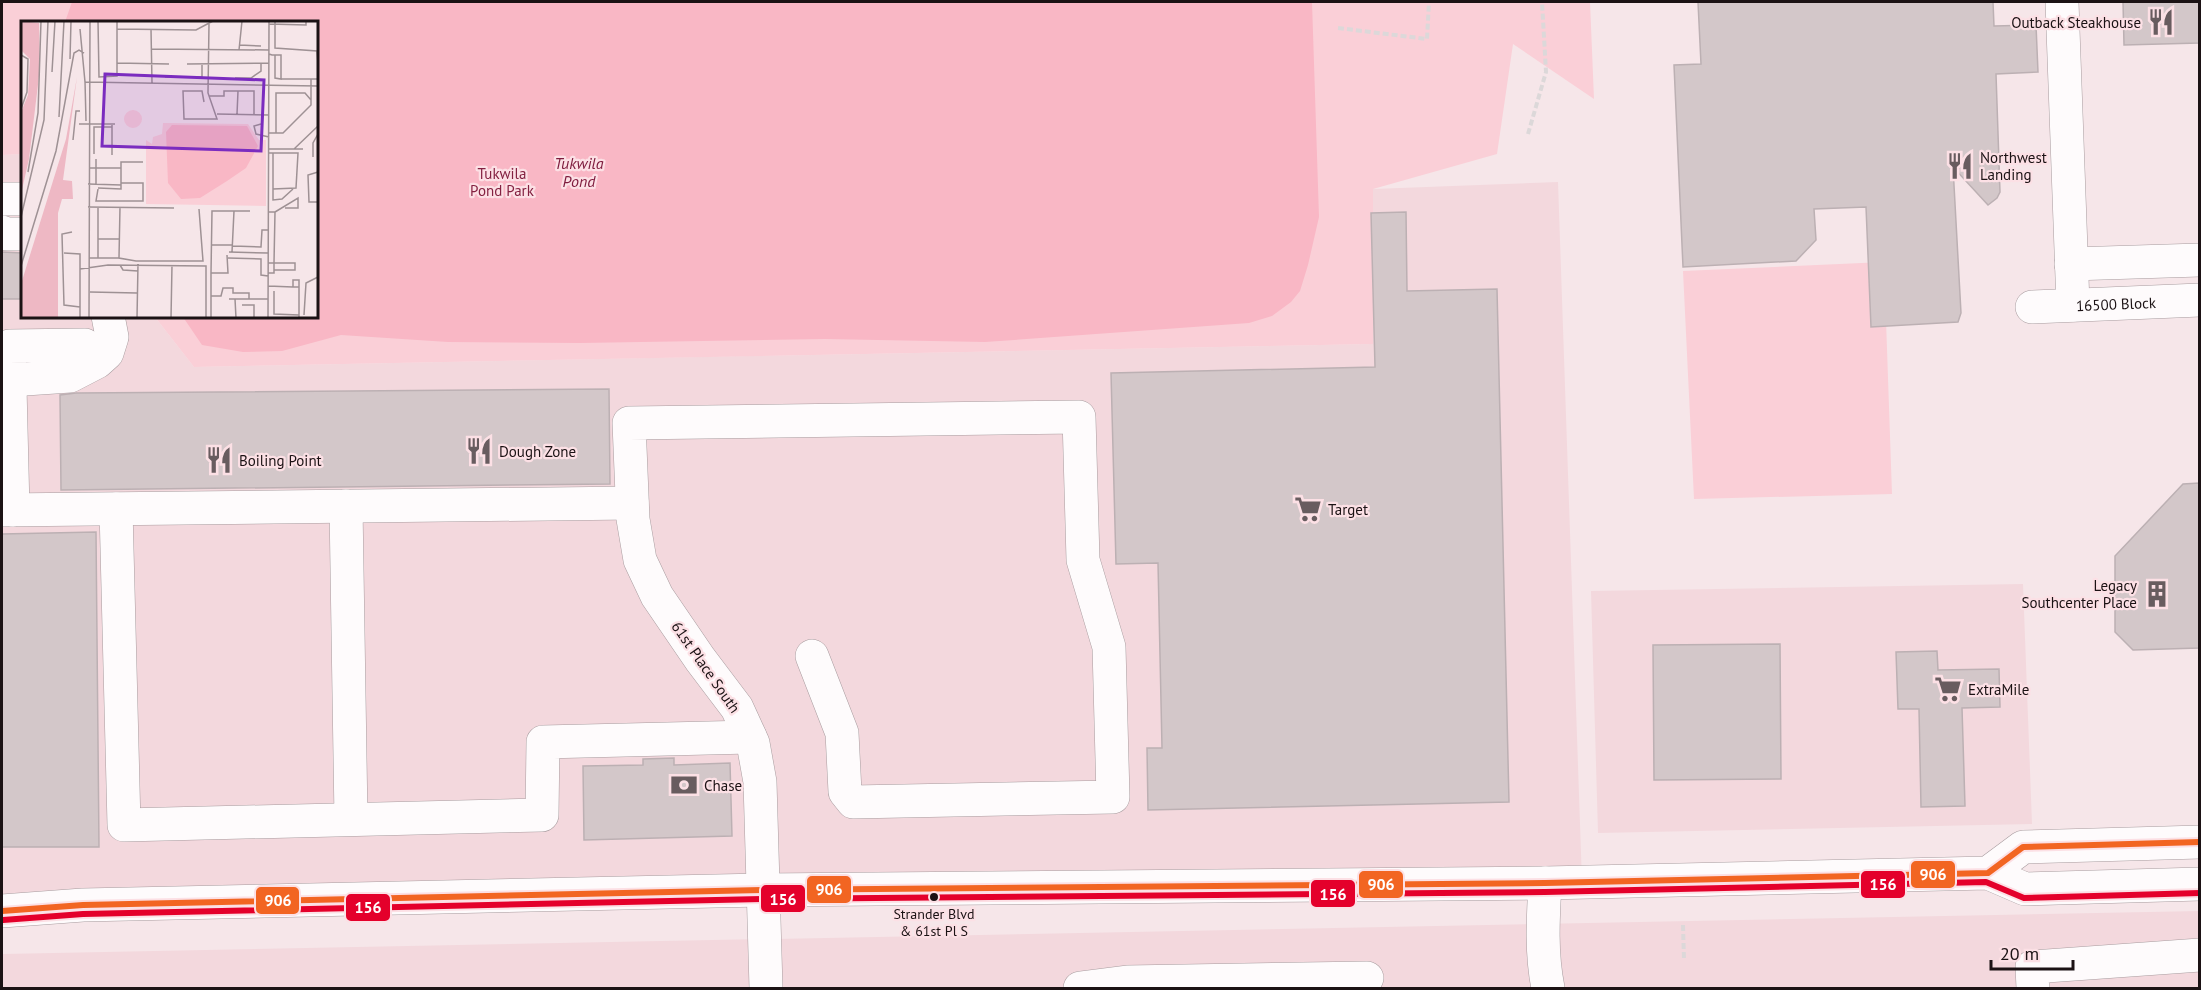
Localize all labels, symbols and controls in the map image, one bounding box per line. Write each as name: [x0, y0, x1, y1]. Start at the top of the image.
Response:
restaurant icon: Outback Steakhouse: [2146, 7, 2176, 37]
place label: Outback Steakhouse: [2011, 13, 2141, 32]
inset map: [21, 21, 318, 318]
place label: Northwest Landing: [1980, 148, 2047, 184]
restaurant icon: Northwest Landing: [1945, 151, 1975, 181]
water label: Tukwila Pond: [554, 153, 604, 191]
park label: Tukwila Pond Park: [470, 164, 535, 200]
street label: 16500 Block: [2076, 292, 2157, 315]
restaurant icon: Dough Zone: [464, 436, 494, 466]
place label: Dough Zone: [499, 442, 576, 461]
restaurant icon: Boiling Point: [204, 445, 234, 475]
place label: Boiling Point: [239, 451, 322, 470]
supermarket icon: Target: [1293, 494, 1323, 524]
place label: Target: [1328, 500, 1368, 519]
place label: Legacy Southcenter Place: [2021, 576, 2137, 612]
building icon: Legacy Southcenter Place: [2142, 579, 2172, 609]
street label: 61st Place South: [667, 618, 745, 716]
supermarket icon: ExtraMile: [1933, 674, 1963, 704]
place label: ExtraMile: [1968, 680, 2029, 699]
bank icon: Chase: [669, 770, 699, 800]
place label: Chase: [704, 776, 742, 795]
line badge: 906: [1910, 860, 1956, 889]
text: 906: [1919, 864, 1947, 884]
line badge: 906: [1358, 870, 1404, 899]
line badge: 156: [1860, 870, 1906, 899]
text: 906: [1367, 874, 1395, 894]
text: 156: [1869, 874, 1897, 894]
line badge: 906: [806, 875, 852, 904]
text: 906: [815, 879, 843, 899]
line badge: 156: [1310, 879, 1356, 908]
line badge: 156: [760, 884, 806, 913]
text: 156: [1319, 884, 1347, 904]
line badge: 906: [255, 886, 300, 915]
text: 156: [769, 889, 797, 909]
text: 906: [264, 890, 292, 910]
marker: Strander Blvd & 61st Pl S: [928, 891, 940, 903]
line badge: 156: [345, 893, 391, 922]
text: 156: [354, 897, 382, 917]
place label: Strander Blvd & 61st Pl S: [893, 905, 975, 940]
scale bar: [1991, 933, 2074, 971]
text: 20 m: [2000, 942, 2039, 965]

